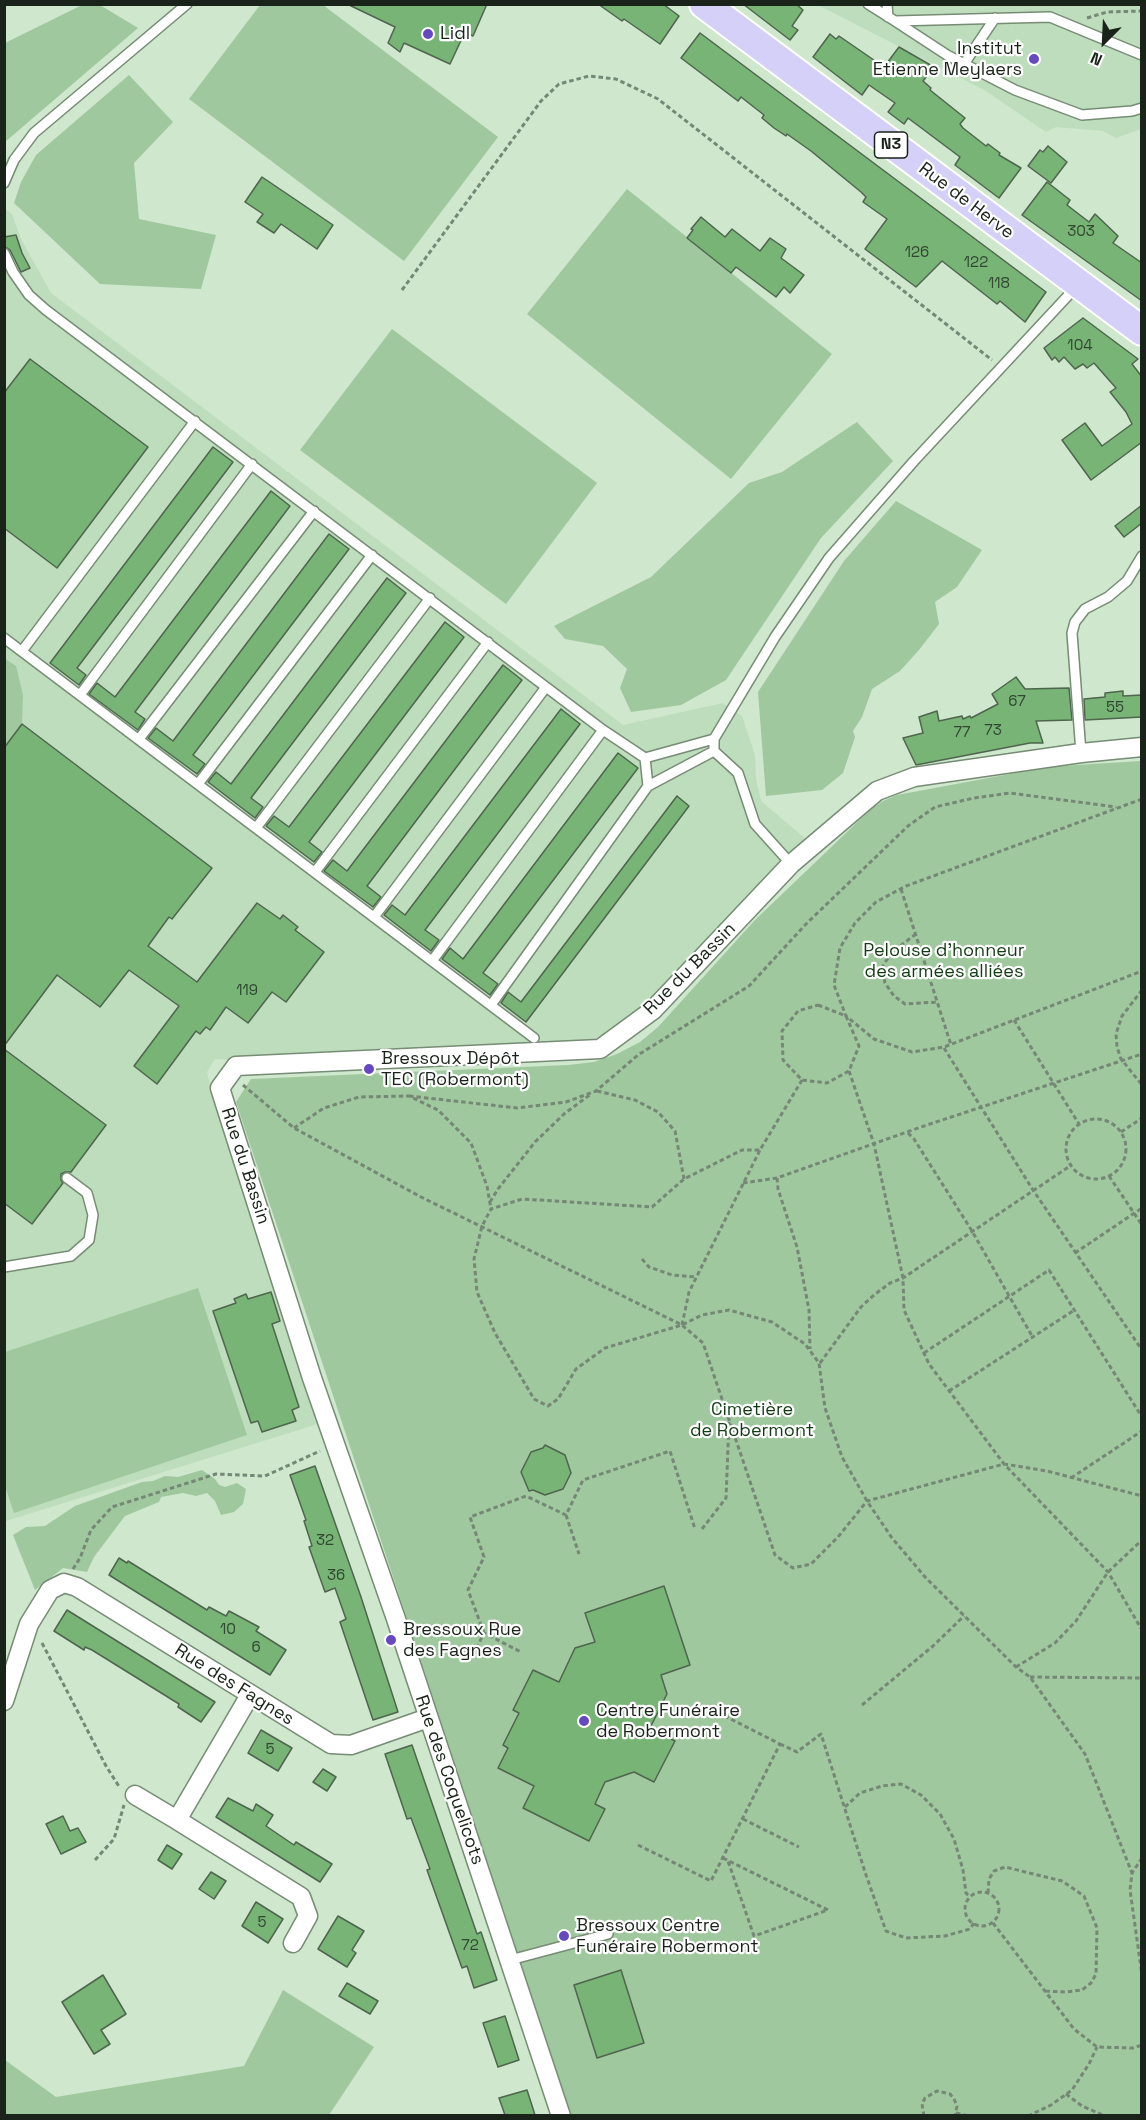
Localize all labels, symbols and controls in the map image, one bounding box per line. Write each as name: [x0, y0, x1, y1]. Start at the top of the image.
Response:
north arrow: [1074, 12, 1134, 72]
place label: Lidl: [440, 23, 470, 45]
marker: Lidl: [421, 27, 435, 41]
place label: Institut Etienne Meylaers: [873, 38, 1022, 80]
text: N: [1087, 47, 1106, 71]
marker: Institut Etienne Meylaers: [1027, 52, 1041, 66]
road number: N3: [874, 132, 908, 158]
street label: Rue de Herve: [914, 158, 1018, 244]
house number: 303: [1067, 223, 1095, 241]
house number: 126: [905, 244, 929, 262]
house number: 122: [964, 254, 988, 272]
house number: 118: [988, 275, 1010, 293]
house number: 104: [1067, 337, 1093, 355]
house number: 67: [1008, 693, 1026, 711]
house number: 55: [1106, 699, 1124, 717]
house number: 73: [984, 722, 1002, 740]
house number: 77: [954, 724, 970, 742]
street label: Rue du Bassin: [639, 918, 741, 1020]
park label: Pelouse d'honneur des armées alliées: [863, 940, 1025, 982]
house number: 119: [236, 982, 258, 1000]
place label: Bressoux Dépôt TEC (Robermont): [381, 1048, 529, 1090]
marker: Bressoux Dépôt TEC (Robermont): [362, 1062, 376, 1076]
street label: Rue du Bassin: [216, 1105, 274, 1227]
park label: Cimetière de Robermont: [690, 1399, 814, 1442]
house number: 32: [316, 1532, 334, 1550]
house number: 36: [327, 1567, 345, 1585]
place label: Bressoux Rue des Fagnes: [403, 1619, 521, 1662]
house number: 10: [220, 1621, 236, 1639]
marker: Bressoux Rue des Fagnes: [384, 1633, 398, 1647]
house number: 6: [251, 1639, 261, 1657]
street label: Rue des Fagnes: [170, 1640, 298, 1730]
street label: Rue des Coquelicots: [410, 1692, 488, 1868]
place label: Centre Funéraire de Robermont: [596, 1700, 740, 1742]
marker: Centre Funéraire de Robermont: [577, 1714, 591, 1728]
house number: 5: [266, 1741, 274, 1759]
house number: 5: [258, 1914, 266, 1932]
place label: Bressoux Centre Funéraire Robermont: [576, 1915, 759, 1958]
marker: Bressoux Centre Funéraire Robermont: [557, 1929, 571, 1943]
house number: 72: [461, 1937, 479, 1955]

